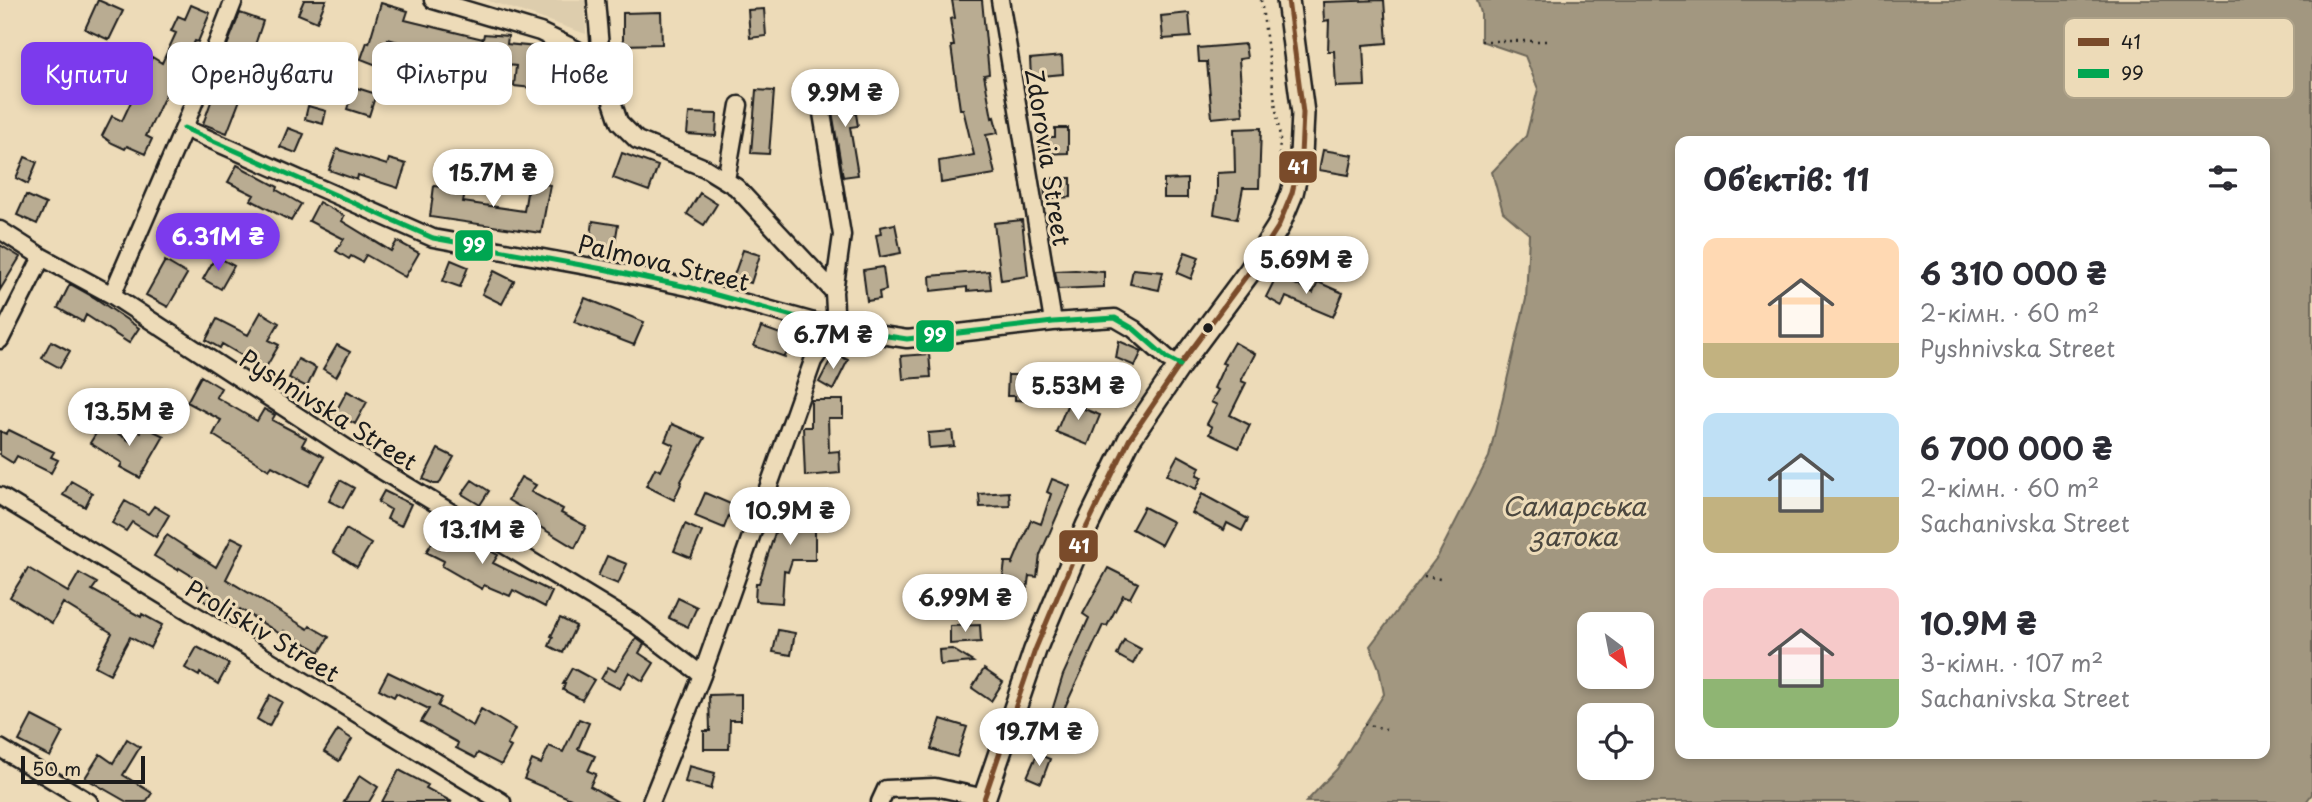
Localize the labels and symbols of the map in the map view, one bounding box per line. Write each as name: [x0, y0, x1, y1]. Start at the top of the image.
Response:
legend: [2064, 18, 2294, 98]
text: 41: [2121, 27, 2141, 55]
text: 99: [2121, 58, 2144, 86]
street label: Zdorovia Street: [1017, 66, 1081, 249]
pin: 9.9M ₴: [788, 69, 902, 129]
pin: 15.7M ₴: [428, 150, 558, 209]
line badge: 41: [1278, 150, 1318, 184]
text: 41: [1287, 152, 1309, 180]
pin: 6.31M ₴: [153, 214, 283, 273]
street label: Palmova Street: [575, 225, 753, 299]
line badge: 99: [454, 229, 494, 262]
text: 99: [462, 230, 486, 258]
pin: 5.69M ₴: [1241, 236, 1371, 296]
pin: 6.7M ₴: [776, 312, 890, 371]
line badge: 99: [915, 319, 955, 353]
text: 99: [923, 320, 947, 348]
unlabelled marker: [1201, 321, 1215, 335]
street label: Pyshnivska Street: [233, 340, 425, 478]
pin: 5.53M ₴: [1013, 362, 1143, 422]
pin: 13.5M ₴: [64, 388, 194, 448]
water label: Самарська затока: [1502, 486, 1647, 555]
pin: 10.9M ₴: [725, 488, 855, 547]
pin: 13.1M ₴: [417, 506, 547, 566]
line badge: 41: [1058, 529, 1099, 563]
text: 41: [1068, 531, 1090, 559]
street label: Proliskiv Street: [179, 570, 347, 690]
pin: 6.99M ₴: [900, 574, 1030, 634]
north arrow: [1577, 612, 1654, 690]
pin: 19.7M ₴: [974, 708, 1104, 768]
scale bar: [21, 753, 145, 785]

